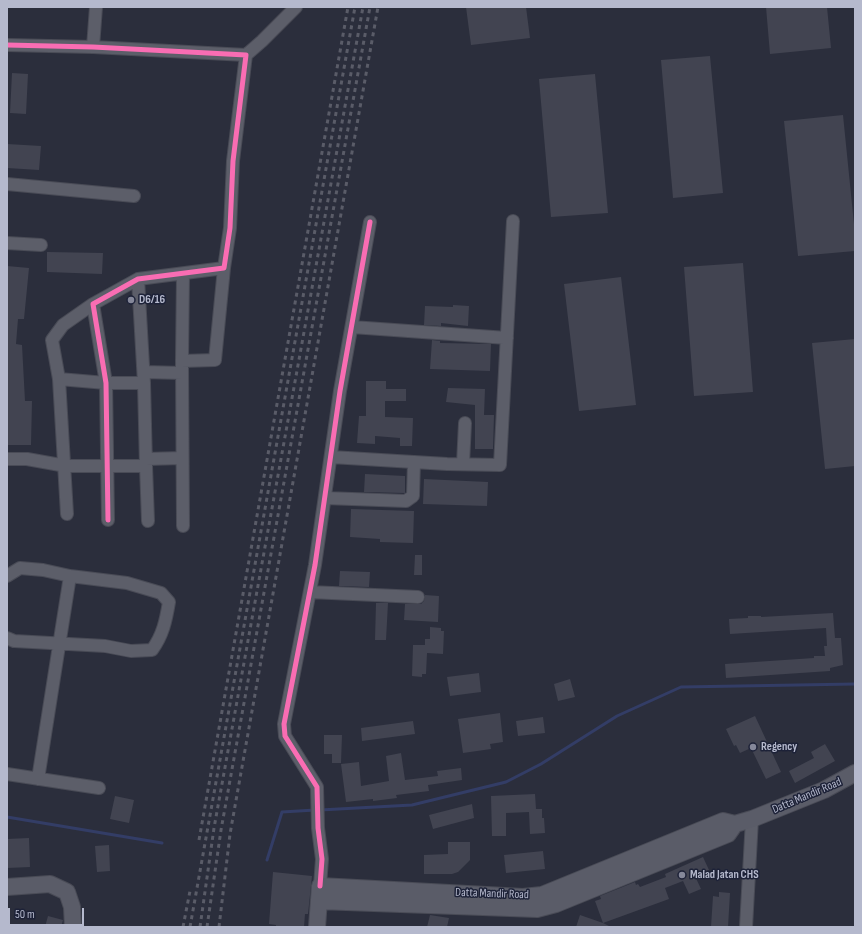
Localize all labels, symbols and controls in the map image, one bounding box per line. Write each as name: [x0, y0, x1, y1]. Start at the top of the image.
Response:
place label: D6/16: [139, 293, 165, 307]
marker: D6/16: [126, 295, 136, 305]
place label: Regency: [761, 740, 797, 754]
marker: Regency: [748, 742, 758, 752]
street label: Datta Mandir Road: [770, 775, 844, 817]
place label: Malad Jatan CHS: [690, 868, 759, 882]
marker: Malad Jatan CHS: [677, 870, 687, 880]
street label: Datta Mandir Road: [455, 886, 529, 902]
scale bar: [10, 900, 86, 926]
text: 50 m: [15, 907, 35, 922]

